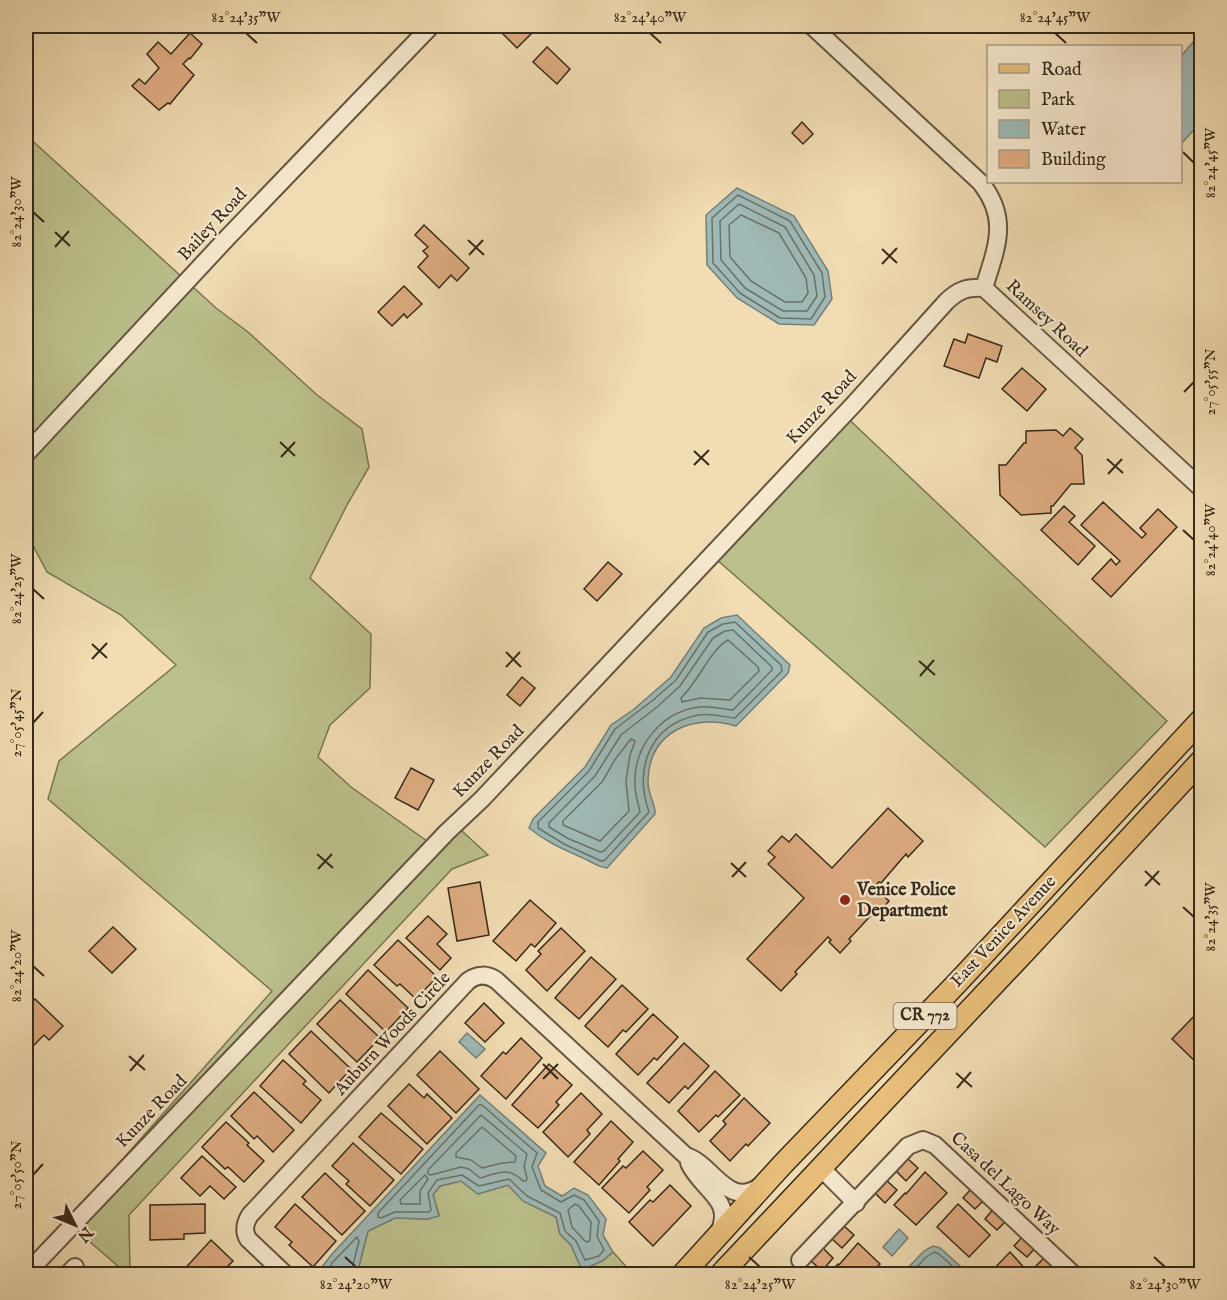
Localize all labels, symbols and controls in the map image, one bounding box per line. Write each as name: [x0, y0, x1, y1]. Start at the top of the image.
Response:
text: 82°24'35"W: [212, 8, 281, 27]
text: 82°24'40"W: [614, 8, 687, 27]
text: 82°24'45"W: [1020, 8, 1091, 27]
legend: [987, 45, 1182, 183]
text: Road: [1041, 59, 1082, 82]
text: Park: [1041, 89, 1076, 112]
text: Water: [1041, 119, 1086, 142]
text: 82°24'45"W: [1201, 127, 1220, 198]
text: Building: [1041, 149, 1106, 172]
text: 82°24'30"W: [7, 176, 26, 247]
street label: Bailey Road: [174, 184, 253, 266]
street label: Ramsey Road: [1000, 275, 1092, 363]
text: 27°05'55"N: [1201, 349, 1220, 415]
street label: Kunze Road: [782, 366, 862, 450]
text: 82°24'40"W: [1201, 503, 1220, 576]
text: 82°24'25"W: [7, 553, 26, 624]
text: 27°05'45"N: [7, 689, 26, 757]
street label: Kunze Road: [448, 720, 530, 803]
street label: East Venice Avenue: [946, 871, 1062, 993]
place label: Venice Police Department: [856, 879, 956, 923]
text: 82°24'35"W: [1201, 882, 1220, 952]
marker: Venice Police Department: [838, 893, 852, 907]
text: 82°24'20"W: [7, 929, 26, 1002]
street label: Auburn Woods Circle: [329, 967, 456, 1101]
road number: CR 772: [894, 1003, 956, 1029]
street label: Kunze Road: [111, 1070, 193, 1153]
street label: Casa del Lago Way: [945, 1127, 1065, 1241]
text: 27°05'50"N: [7, 1141, 26, 1209]
north arrow: [45, 1195, 105, 1255]
text: N: [72, 1221, 97, 1246]
text: 82°24'20"W: [320, 1275, 393, 1294]
text: 82°24'25"W: [725, 1275, 796, 1294]
text: 82°24'30"W: [1130, 1275, 1201, 1294]

